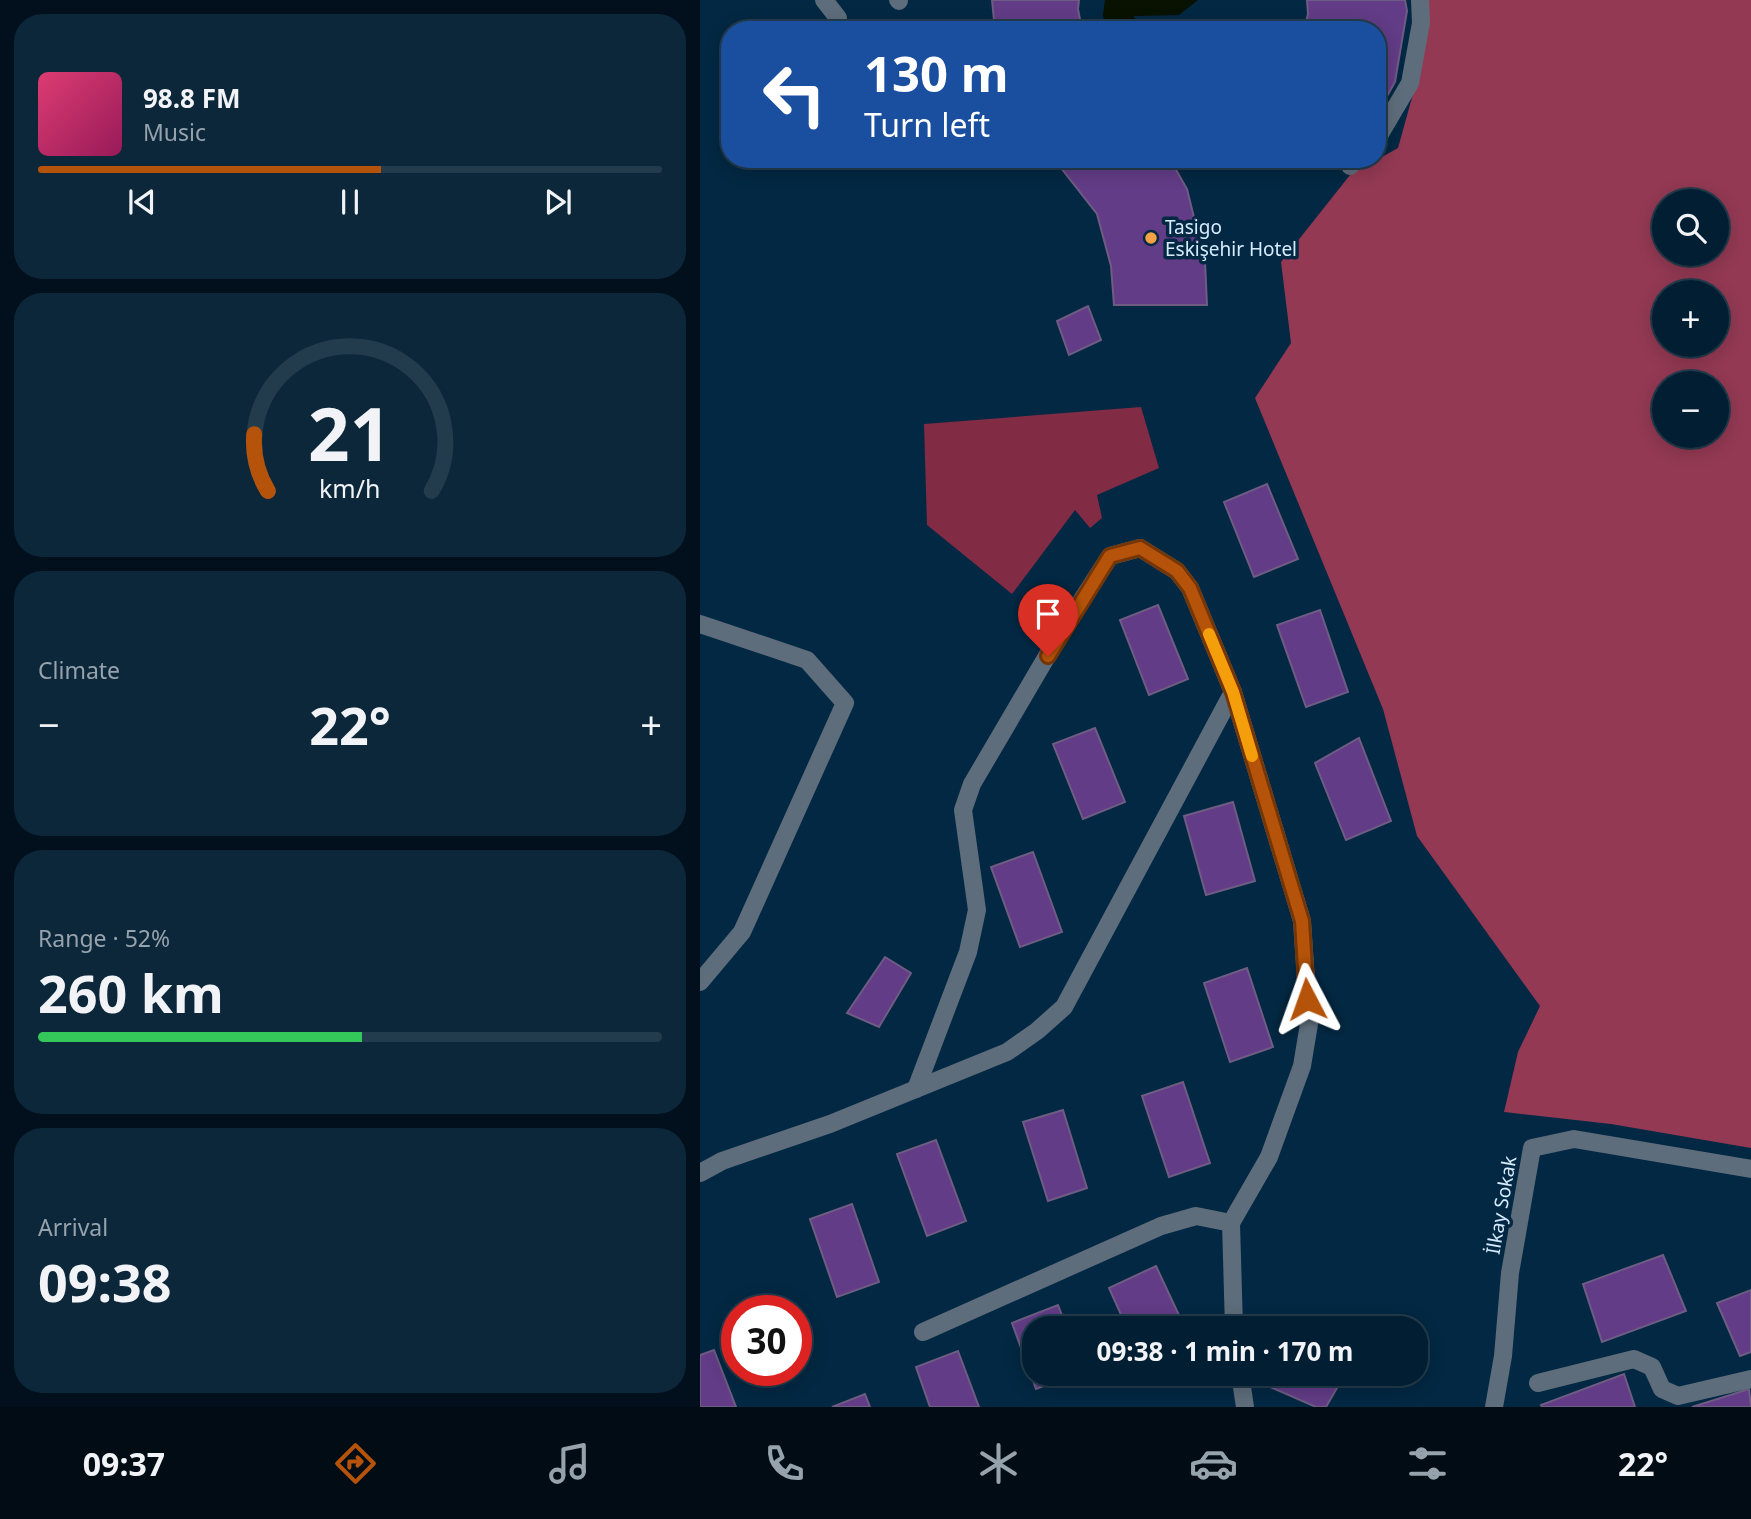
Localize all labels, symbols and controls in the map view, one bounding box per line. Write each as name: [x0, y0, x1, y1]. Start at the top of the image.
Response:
text: 130 m: [864, 40, 1009, 106]
icon: left: [749, 49, 840, 140]
text: 98.8 FM: [143, 80, 240, 116]
text: Turn left: [864, 103, 990, 146]
text: Music: [143, 116, 206, 148]
icon: previous: [123, 183, 161, 221]
icon: pause: [331, 183, 369, 221]
icon: next: [539, 183, 577, 221]
map controls: [1652, 189, 1729, 448]
button: search: [1652, 189, 1729, 266]
place label: Tasigo Eskişehir Hotel: [1165, 214, 1297, 262]
marker: Tasigo Eskişehir Hotel: [1143, 230, 1159, 246]
button: +: [1652, 280, 1729, 357]
button: −: [1652, 371, 1729, 448]
text: 21: [308, 383, 392, 482]
text: km/h: [319, 471, 381, 505]
pin: [1018, 584, 1078, 656]
icon: arrive: [1029, 595, 1067, 633]
text: Climate: [38, 654, 120, 686]
text: 22°: [309, 689, 391, 760]
text: −: [38, 698, 60, 750]
text: +: [640, 698, 662, 750]
text: Range · 52%: [38, 922, 170, 954]
text: 260 km: [38, 957, 224, 1028]
position arrow: [1270, 962, 1344, 1036]
street label: İlkay Sokak: [1480, 1154, 1522, 1256]
text: Arrival: [38, 1211, 108, 1243]
text: 09:38: [38, 1246, 172, 1317]
speed limit sign: 30: [721, 1295, 812, 1386]
text: 09:38 · 1 min · 170 m: [1097, 1333, 1353, 1369]
icon: directions: [331, 1439, 380, 1488]
icon: music: [545, 1439, 594, 1488]
icon: phone: [760, 1439, 809, 1488]
icon: climate: [974, 1439, 1023, 1488]
icon: car: [1189, 1439, 1238, 1488]
icon: filters: [1403, 1439, 1452, 1488]
text: 09:37: [83, 1442, 165, 1485]
text: 22°: [1618, 1442, 1668, 1485]

